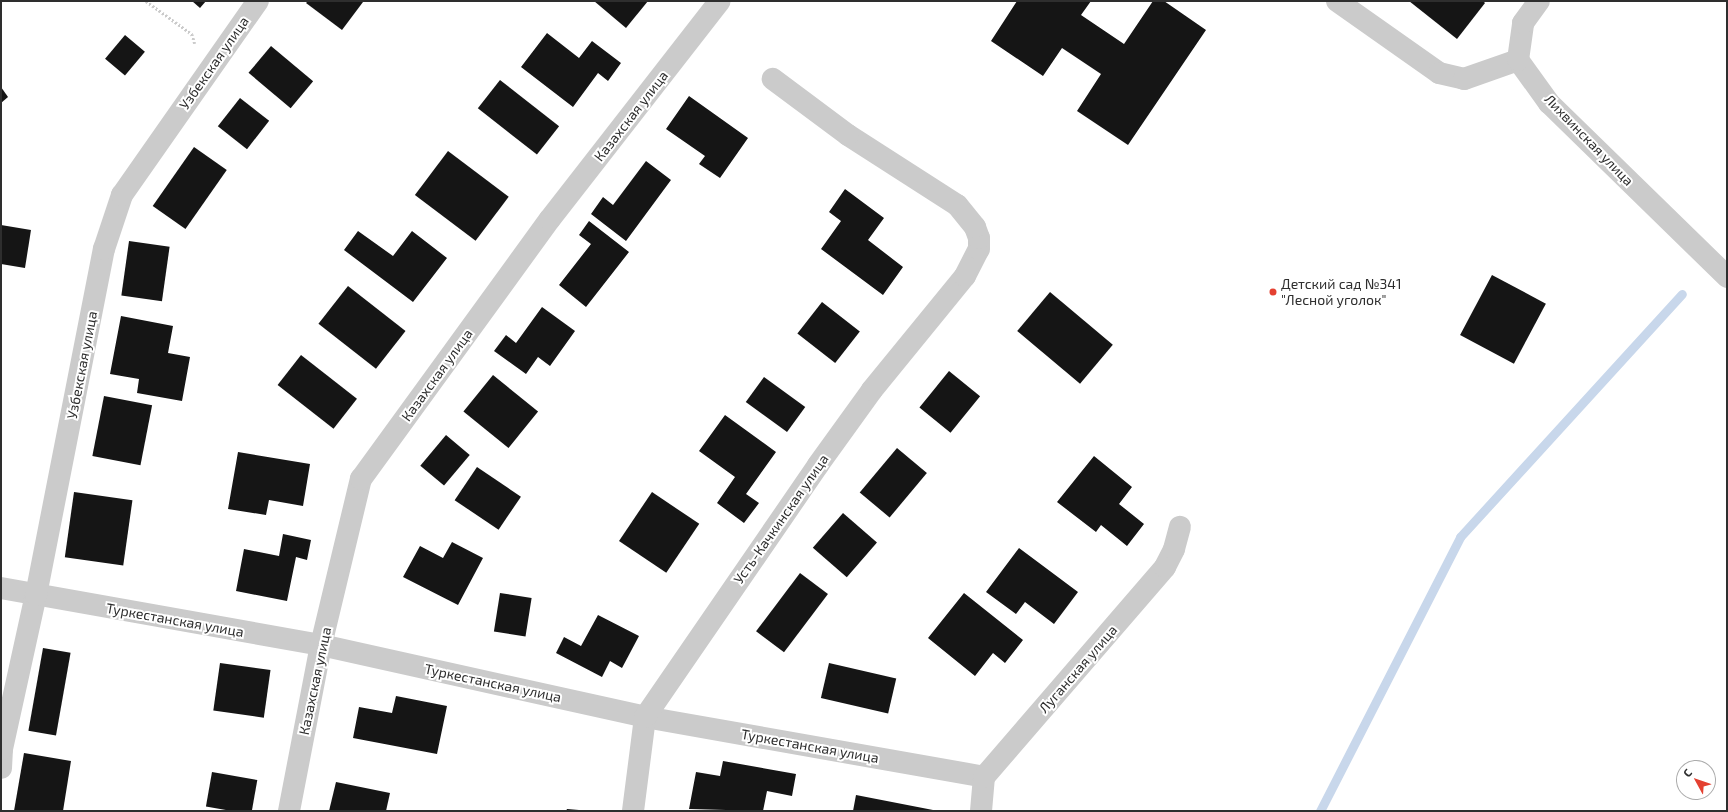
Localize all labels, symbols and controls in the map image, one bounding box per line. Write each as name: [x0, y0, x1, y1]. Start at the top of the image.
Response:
street label: Узбекская улица: [176, 13, 252, 113]
street label: Казахская улица: [591, 67, 671, 165]
street label: Лихвинская улица: [1541, 91, 1637, 189]
place label: Детский сад №341 "Лесной уголок": [1281, 276, 1402, 308]
marker: Детский сад №341 "Лесной уголок": [1268, 287, 1278, 297]
street label: Узбекская улица: [63, 310, 101, 420]
street label: Казахская улица: [398, 326, 476, 424]
street label: Усть-Качкинская улица: [730, 451, 832, 587]
street label: Туркестанская улица: [105, 600, 245, 640]
street label: Луганская улица: [1035, 622, 1121, 716]
street label: Казахская улица: [295, 625, 335, 737]
street label: Туркестанская улица: [423, 660, 563, 706]
street label: Туркестанская улица: [740, 726, 880, 766]
north arrow: [1676, 760, 1716, 800]
text: С: [1680, 766, 1694, 779]

